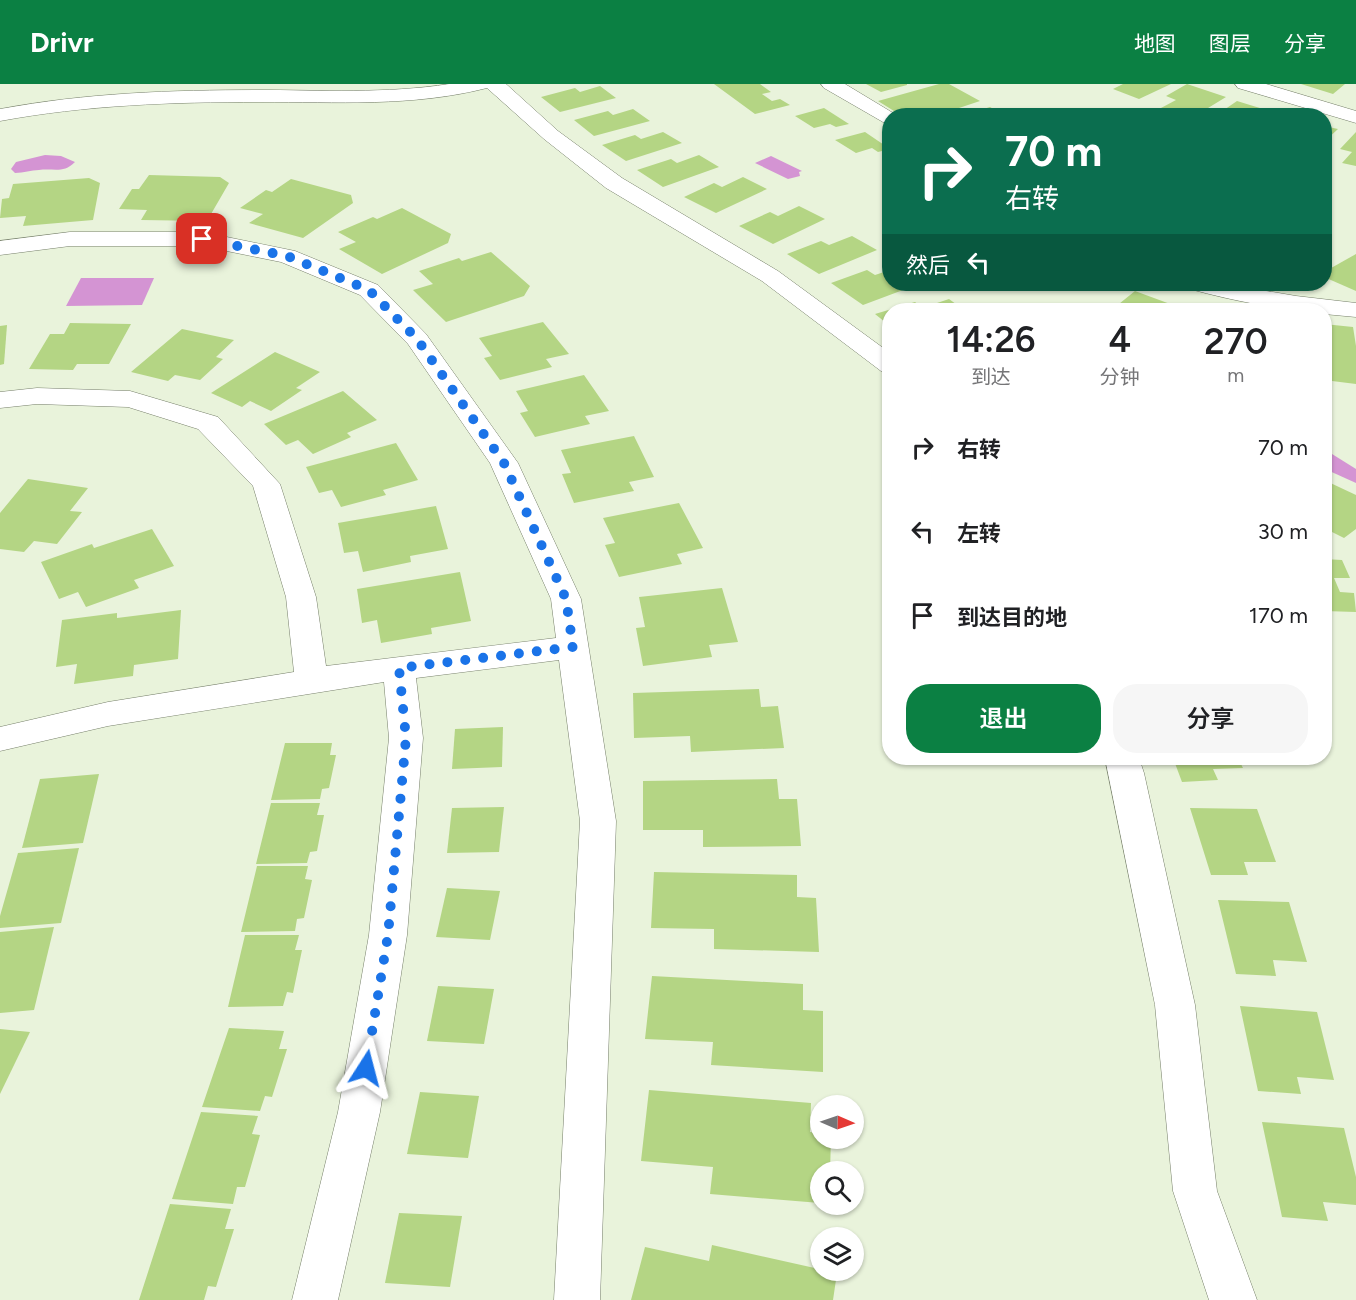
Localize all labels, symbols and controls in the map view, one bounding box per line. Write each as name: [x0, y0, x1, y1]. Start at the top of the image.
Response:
text: Drivr: [30, 25, 94, 59]
text: 地图: [1134, 31, 1176, 56]
text: 图层: [1209, 31, 1251, 56]
text: 分享: [1284, 31, 1326, 56]
text: 70 m: [1005, 126, 1102, 177]
icon: right: [906, 132, 984, 210]
text: 右转: [1005, 182, 1059, 215]
pin: [176, 213, 227, 264]
icon: arrive: [185, 222, 218, 255]
icon: left: [962, 246, 995, 279]
text: 然后: [906, 252, 950, 279]
text: 14:26: [946, 318, 1035, 361]
text: 4: [1108, 318, 1131, 361]
text: 270: [1204, 320, 1268, 363]
text: m: [1227, 363, 1244, 387]
text: 到达: [971, 365, 1011, 389]
text: 分钟: [1100, 365, 1140, 389]
icon: right: [906, 431, 939, 464]
text: 70 m: [1258, 434, 1308, 461]
text: 右转: [957, 436, 1001, 463]
icon: left: [906, 515, 939, 548]
text: 30 m: [1258, 518, 1308, 545]
text: 左转: [957, 520, 1001, 547]
icon: arrive: [906, 599, 939, 632]
text: 170 m: [1249, 602, 1308, 629]
text: 到达目的地: [957, 604, 1067, 631]
button: 退出: [906, 684, 1101, 753]
button: 分享: [1113, 684, 1308, 753]
position arrow: [334, 1036, 398, 1100]
north arrow: [810, 1095, 864, 1149]
map controls: [810, 1095, 864, 1281]
button: search: [810, 1161, 864, 1215]
button: layers: [810, 1227, 864, 1281]

